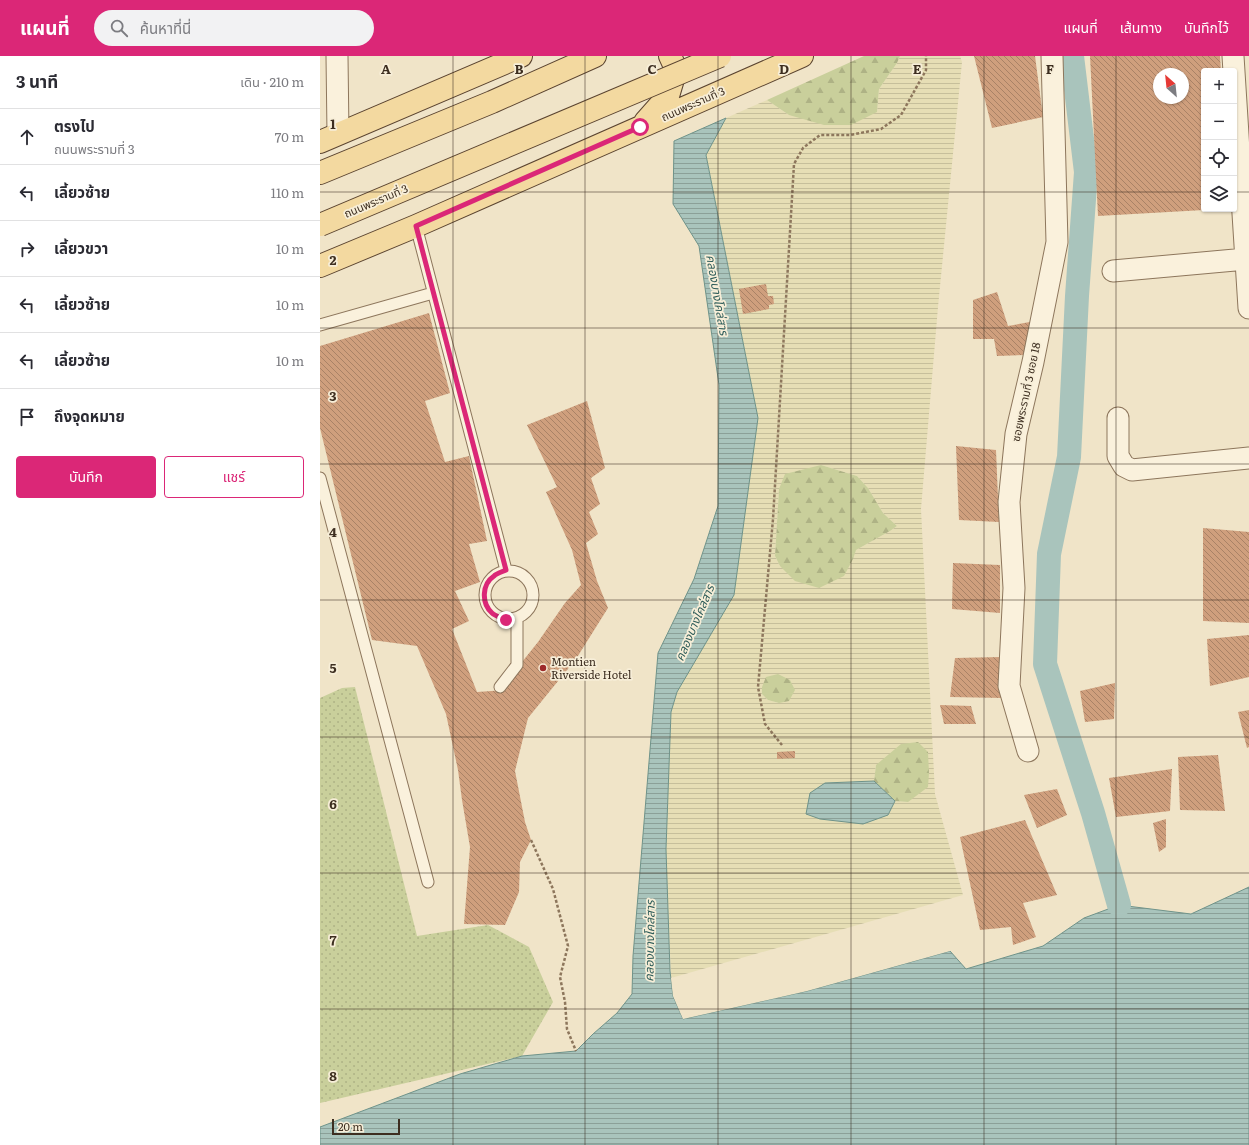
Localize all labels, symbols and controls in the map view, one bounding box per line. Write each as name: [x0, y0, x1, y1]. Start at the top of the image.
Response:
search box: [94, 10, 374, 46]
text: แผนที่: [20, 13, 70, 41]
text: ค้นหาที่นี่: [140, 16, 191, 39]
icon: search: [108, 17, 130, 39]
text: แผนที่: [1064, 17, 1098, 37]
text: เส้นทาง: [1120, 17, 1162, 37]
text: บันทึกไว้: [1184, 17, 1229, 37]
text: A: [381, 59, 391, 78]
text: B: [515, 59, 524, 78]
text: C: [647, 59, 657, 78]
text: D: [779, 59, 789, 78]
text: E: [913, 59, 922, 78]
text: F: [1046, 59, 1054, 78]
text: 3 นาที: [16, 68, 58, 93]
north arrow: [1153, 68, 1189, 104]
map controls: [1201, 68, 1237, 212]
button: +: [1201, 68, 1237, 104]
text: เดิน · 210 m: [240, 72, 304, 91]
street label: ถนนพระรามที่ 3: [658, 82, 727, 124]
button: −: [1201, 104, 1237, 140]
text: ตรงไป: [54, 114, 95, 137]
text: 1: [330, 114, 336, 133]
route start: [631, 118, 649, 136]
icon: ahead: [16, 126, 38, 148]
text: 70 m: [275, 127, 304, 146]
text: ถนนพระรามที่ 3: [54, 139, 135, 158]
button: locate: [1201, 140, 1237, 176]
button: layers: [1201, 176, 1237, 212]
street label: ถนนพระรามที่ 3: [341, 179, 410, 221]
text: เลี้ยวซ้าย: [54, 180, 110, 203]
icon: left: [16, 182, 38, 204]
text: 110 m: [271, 183, 304, 202]
text: เลี้ยวขวา: [54, 236, 108, 259]
icon: right: [16, 238, 38, 260]
text: 10 m: [276, 239, 304, 258]
text: 2: [330, 250, 337, 269]
water label: คลองบางโคล่สาร: [702, 253, 734, 338]
text: เลี้ยวซ้าย: [54, 292, 110, 315]
icon: left: [16, 294, 38, 316]
text: 10 m: [276, 295, 304, 314]
street label: ซอยพระรามที่ 3 ซอย 18: [1007, 341, 1043, 443]
text: เลี้ยวซ้าย: [54, 348, 110, 371]
icon: left: [16, 350, 38, 372]
text: 10 m: [276, 351, 304, 370]
text: 3: [329, 386, 337, 405]
text: ถึงจุดหมาย: [54, 404, 125, 427]
icon: arrive: [16, 406, 38, 428]
button: บันทึก: [16, 456, 156, 498]
button: แชร์: [164, 456, 304, 498]
text: 4: [329, 522, 337, 541]
water label: คลองบางโคล่สาร: [670, 581, 719, 664]
route end: [497, 611, 515, 629]
place label: Montien Riverside Hotel: [551, 653, 632, 682]
text: 5: [329, 658, 337, 677]
marker: Montien Riverside Hotel: [538, 663, 548, 673]
text: 6: [329, 794, 337, 813]
water label: คลองบางโคล่สาร: [639, 899, 659, 982]
text: 7: [329, 930, 337, 949]
text: 8: [329, 1066, 337, 1085]
scale bar: [332, 1117, 400, 1136]
text: 20 m: [338, 1118, 363, 1134]

